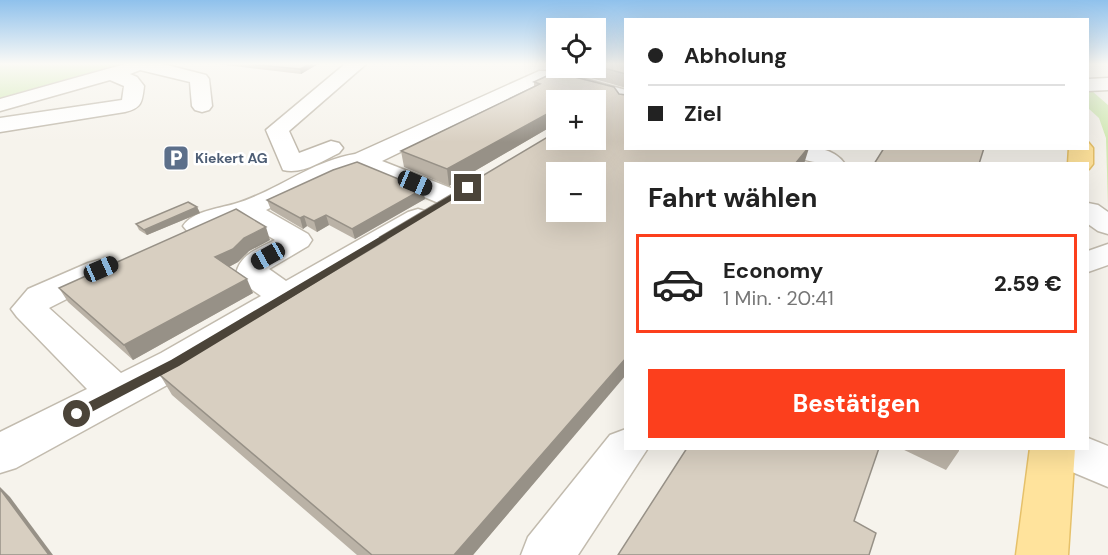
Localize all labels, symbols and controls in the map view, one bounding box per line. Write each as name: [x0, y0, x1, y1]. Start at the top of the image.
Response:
map controls: [546, 18, 606, 222]
button: locate: [546, 18, 606, 78]
text: Abholung: [684, 41, 787, 70]
button: +: [546, 90, 606, 150]
text: Ziel: [684, 99, 722, 128]
parking icon: Kiekert AG: [161, 143, 191, 173]
place label: Kiekert AG: [195, 149, 268, 167]
button: −: [546, 162, 606, 222]
car: [395, 168, 435, 198]
route end: [454, 174, 481, 201]
text: Fahrt wählen: [648, 180, 818, 215]
car: [248, 239, 288, 273]
car: [81, 253, 121, 285]
text: Economy: [723, 256, 823, 285]
icon: car: [651, 257, 705, 311]
text: 2.59 €: [994, 269, 1062, 298]
text: 1 Min. · 20:41: [723, 285, 834, 311]
button: Bestätigen: [648, 369, 1065, 438]
route start: [63, 400, 90, 427]

